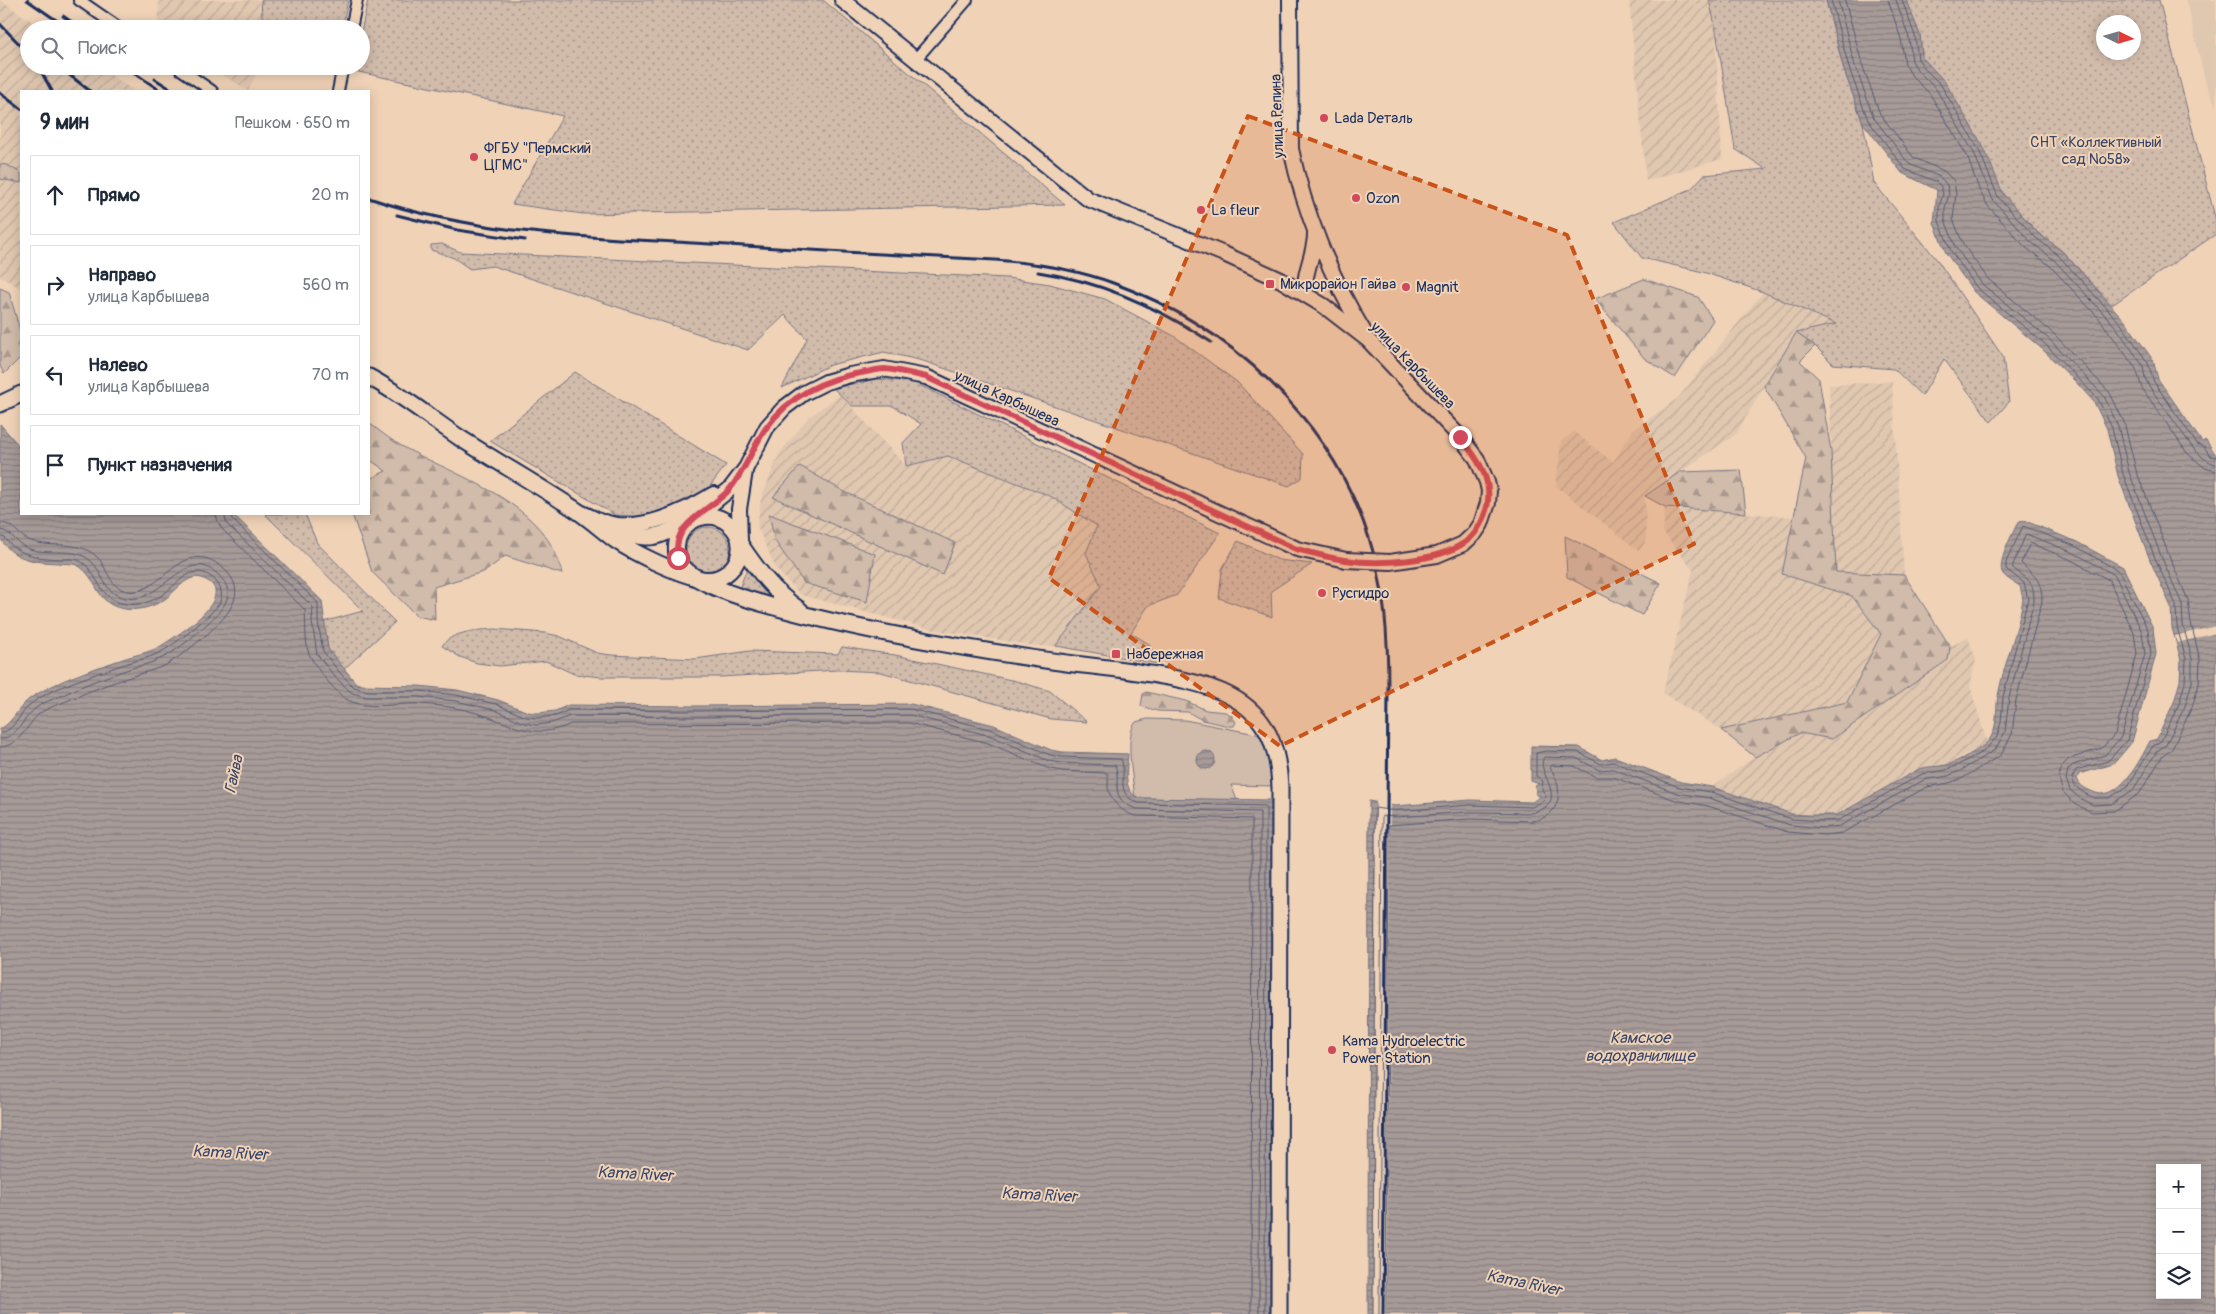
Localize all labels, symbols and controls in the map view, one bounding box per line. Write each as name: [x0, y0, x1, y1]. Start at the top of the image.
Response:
north arrow: [2096, 15, 2141, 60]
search box: [20, 20, 370, 75]
icon: search: [38, 34, 66, 62]
text: Поиск: [78, 36, 128, 60]
street label: улица Репина: [1267, 74, 1288, 159]
text: 9 мин: [40, 109, 89, 136]
place label: Lada Dеталь: [1334, 109, 1413, 128]
marker: Lada Dеталь: [1318, 112, 1330, 124]
text: Пешком · 650 m: [235, 113, 350, 133]
park label: СНТ «Коллективный сад №58»: [2030, 133, 2162, 169]
place label: ФГБУ "Пермский ЦГМС": [484, 139, 591, 175]
marker: ФГБУ "Пермский ЦГМС": [468, 151, 480, 163]
icon: ahead: [41, 181, 69, 209]
text: Прямо: [88, 183, 140, 207]
text: 20 m: [311, 185, 349, 205]
place label: Ozon: [1366, 189, 1400, 208]
marker: Ozon: [1350, 192, 1362, 204]
place label: La fleur: [1211, 201, 1260, 220]
marker: La fleur: [1195, 204, 1207, 216]
text: Направо: [88, 263, 156, 287]
icon: right: [41, 271, 69, 299]
text: 560 m: [302, 275, 349, 295]
place label: Микрорайон Гайва: [1280, 275, 1396, 294]
marker: Микрорайон Гайва: [1264, 278, 1276, 290]
place label: Magnit: [1416, 278, 1459, 297]
marker: Magnit: [1400, 281, 1412, 293]
text: улица Карбышева: [88, 287, 210, 307]
street label: улица Карбышева: [1366, 317, 1459, 413]
text: Налево: [88, 353, 148, 377]
icon: left: [41, 361, 69, 389]
text: 70 m: [312, 365, 349, 385]
street label: улица Карбышева: [950, 365, 1062, 431]
text: улица Карбышева: [88, 377, 210, 397]
route end: [1449, 426, 1472, 449]
icon: arrive: [41, 451, 69, 479]
text: Пункт назначения: [88, 453, 232, 477]
route start: [667, 547, 690, 570]
place label: Русгидро: [1332, 584, 1389, 603]
marker: Русгидро: [1316, 587, 1328, 599]
place label: Набережная: [1126, 645, 1204, 664]
marker: Набережная: [1110, 648, 1122, 660]
water label: Гайва: [220, 752, 248, 795]
water label: Камское водохранилище: [1585, 1028, 1697, 1066]
place label: Kama Hydroelectric Power Station: [1342, 1032, 1466, 1068]
marker: Kama Hydroelectric Power Station: [1326, 1044, 1338, 1056]
water label: Kama River: [192, 1141, 270, 1165]
water label: Kama River: [597, 1162, 675, 1186]
map controls: [2156, 1164, 2201, 1299]
button: +: [2156, 1164, 2201, 1209]
water label: Kama River: [1001, 1183, 1079, 1207]
button: −: [2156, 1209, 2201, 1254]
button: layers: [2156, 1254, 2201, 1299]
water label: Kama River: [1485, 1265, 1565, 1301]

